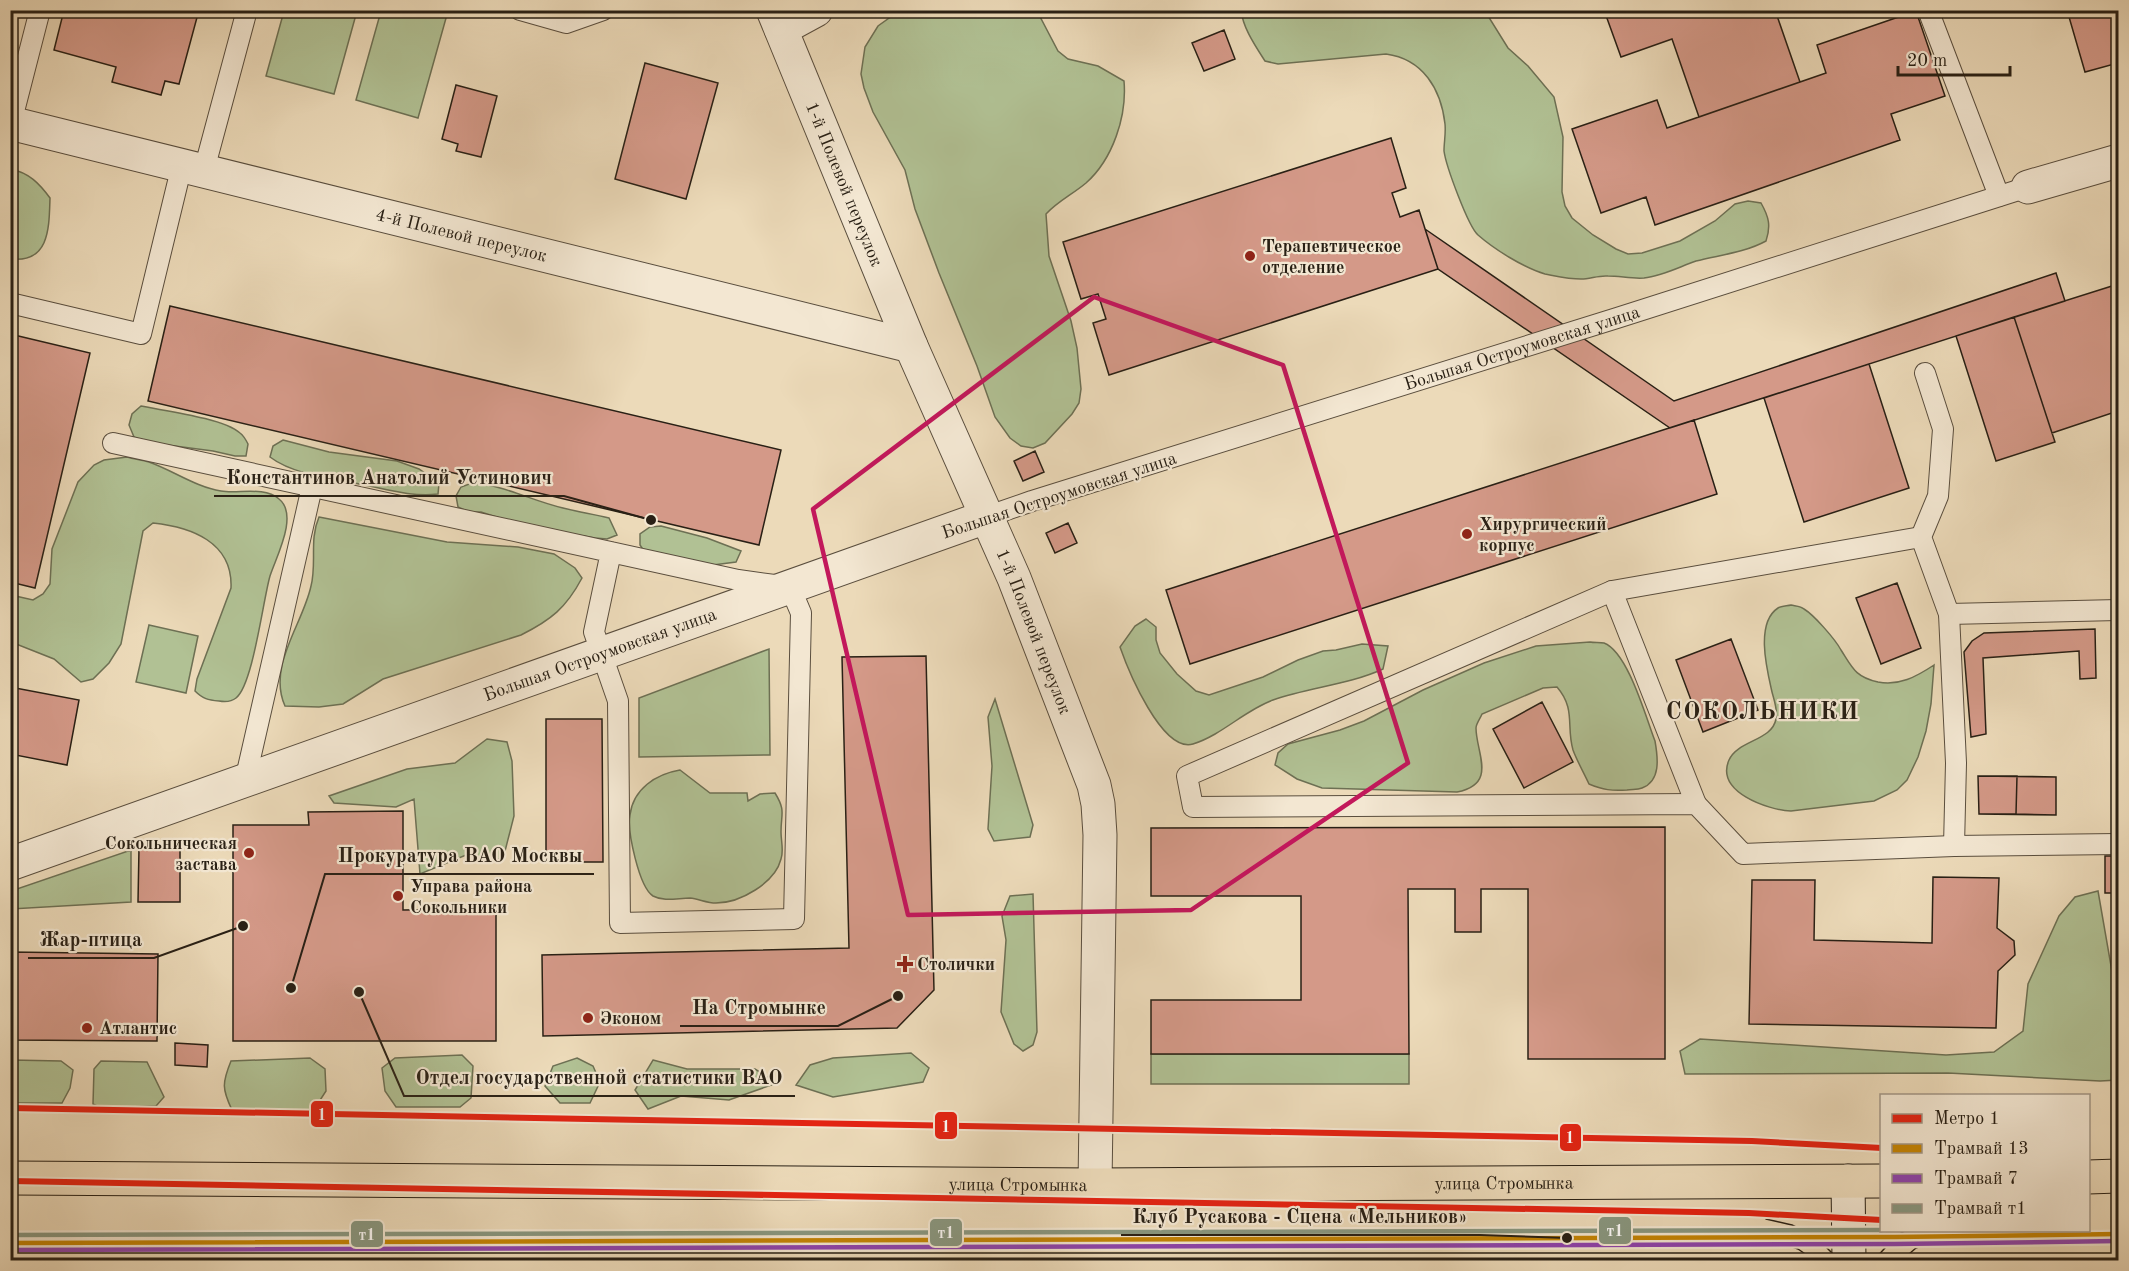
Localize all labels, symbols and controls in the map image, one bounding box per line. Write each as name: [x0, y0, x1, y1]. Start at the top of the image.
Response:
scale bar: [1898, 39, 2010, 77]
text: 20 m: [1907, 52, 1947, 70]
street label: 1-й Полевой переулок: [802, 99, 885, 269]
street label: 4-й Полевой переулок: [374, 206, 549, 266]
place label: Терапевтическое отделение: [1262, 238, 1401, 277]
marker: Терапевтическое отделение: [1243, 249, 1257, 263]
street label: Большая Остроумовская улица: [1402, 303, 1642, 394]
street label: Большая Остроумовская улица: [940, 449, 1179, 542]
callout: Константинов Анатолий Устинович: [214, 458, 564, 496]
text: Константинов Анатолий Устинович: [226, 469, 552, 489]
place label: Хирургический корпус: [1479, 516, 1606, 555]
marker: Хирургический корпус: [1460, 527, 1474, 541]
street label: 1-й Полевой переулок: [992, 546, 1074, 717]
street label: Большая Остроумовская улица: [481, 606, 719, 705]
district label: СОКОЛЬНИКИ: [1666, 701, 1860, 725]
place label: Сокольническая застава: [105, 835, 237, 874]
callout: Прокуратура ВАО Москвы: [325, 836, 594, 874]
marker: Сокольническая застава: [242, 846, 256, 860]
text: Прокуратура ВАО Москвы: [338, 847, 582, 867]
place label: Управа района Сокольники: [410, 878, 532, 917]
marker: Управа района Сокольники: [391, 889, 405, 903]
callout: Жар-птица: [28, 920, 154, 958]
text: Жар-птица: [40, 931, 142, 951]
place label: Столички: [917, 956, 995, 974]
marker: Столички: [898, 957, 912, 971]
callout: На Стромынке: [680, 988, 838, 1026]
text: На Стромынке: [692, 999, 826, 1019]
place label: Эконом: [600, 1010, 661, 1028]
marker: Эконом: [581, 1011, 595, 1025]
place label: Атлантис: [99, 1020, 177, 1038]
marker: Атлантис: [80, 1021, 94, 1035]
callout: Отдел государственной статистики ВАО: [404, 1058, 795, 1096]
text: Отдел государственной статистики ВАО: [416, 1069, 783, 1089]
legend: [1880, 1094, 2090, 1232]
line badge: 1: [310, 1100, 334, 1128]
text: 1: [317, 1108, 327, 1124]
text: Метро 1: [1934, 1110, 2000, 1128]
line badge: 1: [934, 1111, 958, 1140]
text: 1: [941, 1120, 951, 1136]
line badge: 1: [1559, 1123, 1582, 1152]
text: 1: [1565, 1131, 1575, 1147]
text: Трамвай 13: [1934, 1140, 2029, 1158]
text: Трамвай 7: [1934, 1170, 2018, 1188]
street label: улица Стромынка: [1434, 1175, 1574, 1193]
street label: улица Стромынка: [948, 1176, 1088, 1195]
callout: Клуб Русакова - Сцена «Мельников»: [1121, 1197, 1480, 1235]
text: Трамвай т1: [1934, 1200, 2027, 1218]
text: Клуб Русакова - Сцена «Мельников»: [1132, 1208, 1468, 1228]
line badge: т1: [1598, 1216, 1632, 1245]
line badge: т1: [929, 1218, 963, 1247]
line badge: т1: [350, 1220, 384, 1248]
text: т1: [1606, 1224, 1624, 1240]
text: т1: [937, 1226, 955, 1242]
text: т1: [358, 1228, 376, 1244]

